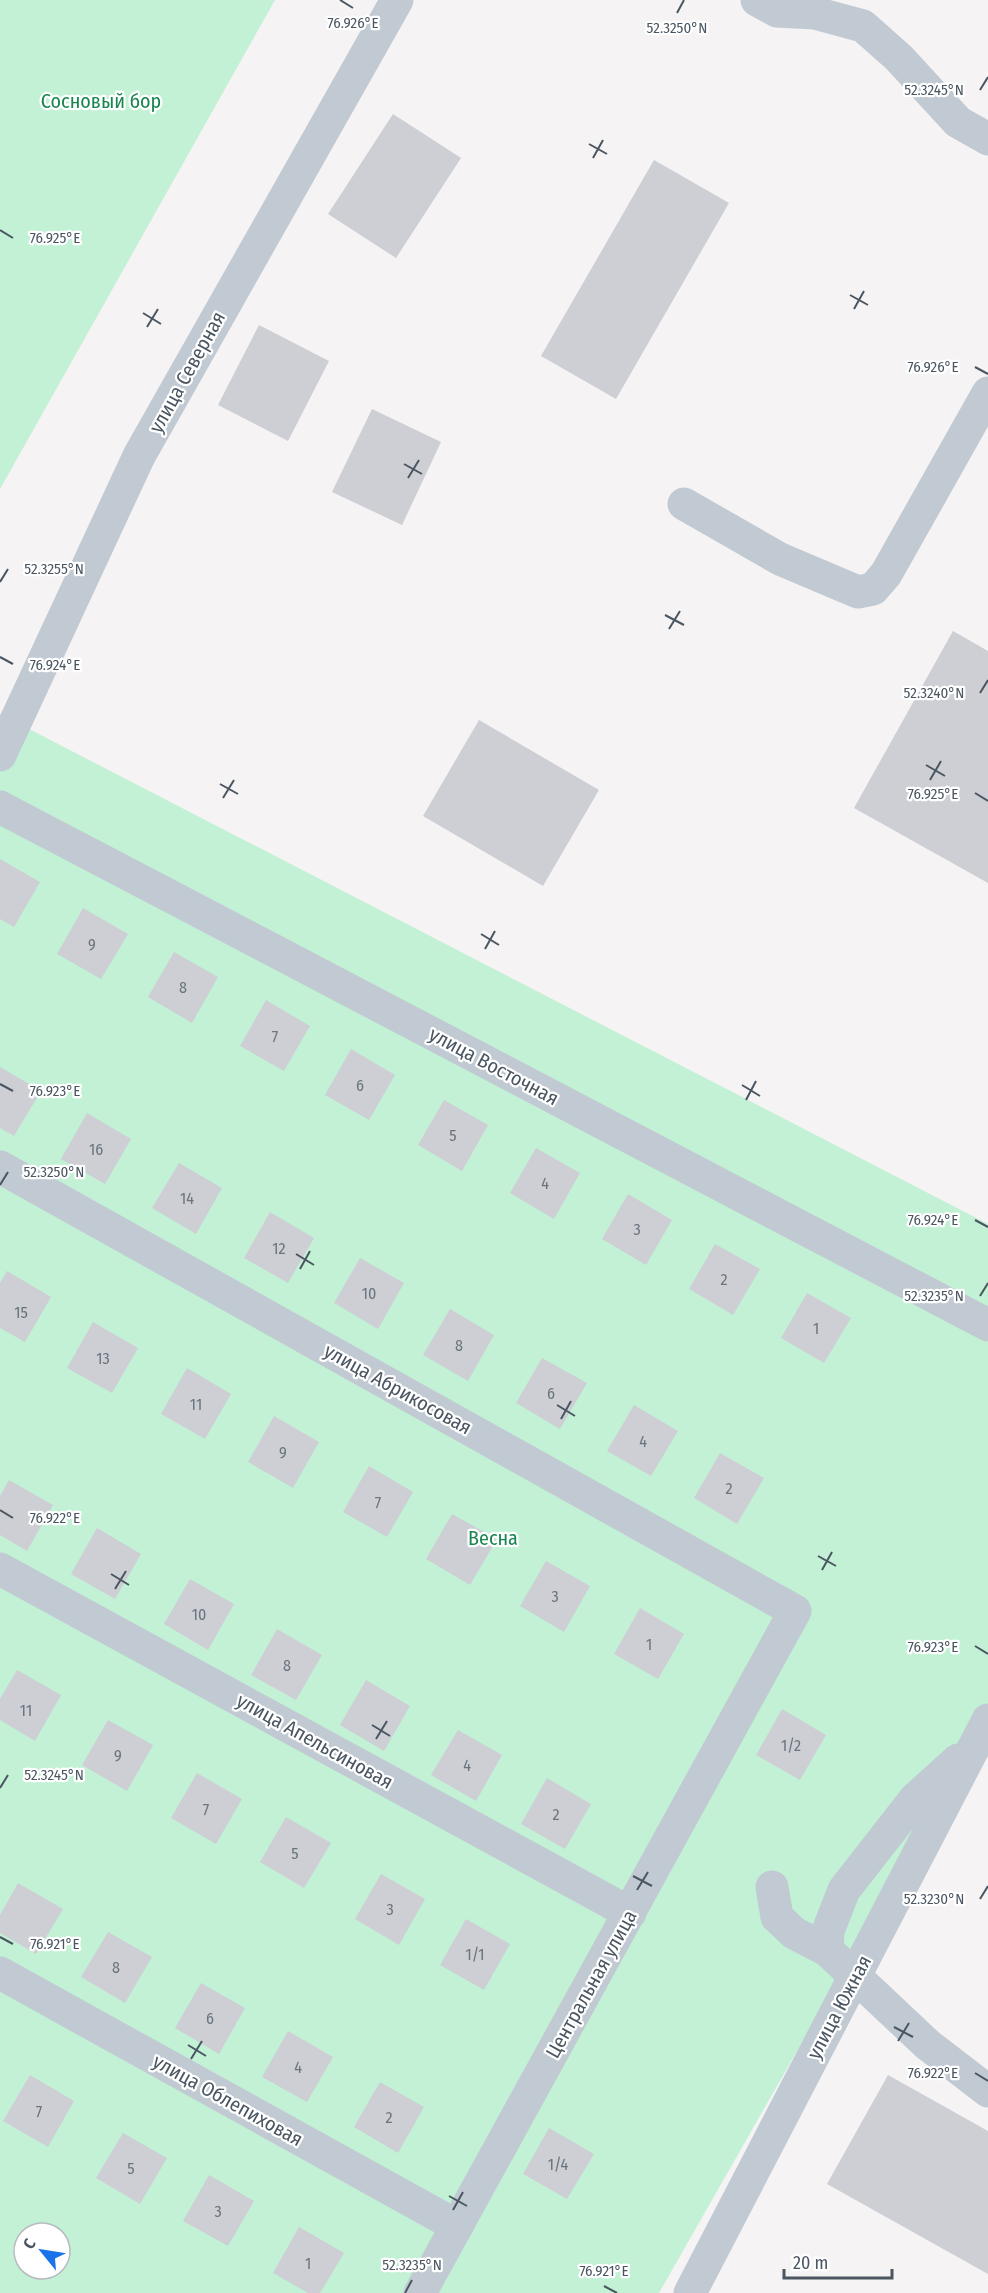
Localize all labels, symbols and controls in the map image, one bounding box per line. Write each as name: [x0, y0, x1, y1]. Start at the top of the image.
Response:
text: 76.926°E: [328, 14, 379, 32]
text: 52.3250°N: [647, 19, 707, 37]
text: 52.3245°N: [904, 81, 964, 99]
park label: Сосновый бор: [41, 89, 161, 113]
text: 76.925°E: [30, 229, 80, 247]
street label: улица Северная: [144, 307, 230, 437]
text: 76.926°E: [908, 358, 959, 376]
text: 52.3255°N: [24, 560, 84, 578]
text: 76.924°E: [30, 656, 80, 674]
text: 52.3240°N: [904, 684, 964, 702]
text: 76.925°E: [908, 785, 958, 803]
house number: 9: [88, 935, 96, 954]
house number: 8: [179, 978, 187, 997]
street label: улица Восточная: [425, 1022, 563, 1110]
house number: 7: [272, 1027, 279, 1046]
house number: 6: [356, 1076, 364, 1095]
text: 76.923°E: [30, 1082, 80, 1100]
house number: 5: [449, 1126, 457, 1145]
house number: 16: [89, 1140, 103, 1159]
text: 52.3250°N: [24, 1163, 84, 1181]
house number: 4: [541, 1174, 549, 1193]
house number: 14: [180, 1189, 194, 1208]
text: 76.924°E: [908, 1211, 958, 1229]
house number: 3: [633, 1220, 641, 1239]
house number: 12: [272, 1239, 286, 1258]
house number: 2: [720, 1270, 728, 1289]
house number: 10: [362, 1284, 376, 1303]
text: 52.3235°N: [904, 1287, 964, 1305]
house number: 15: [14, 1303, 28, 1322]
house number: 1: [813, 1319, 819, 1338]
house number: 8: [455, 1336, 463, 1355]
street label: улица Абрикосовая: [320, 1338, 476, 1440]
house number: 13: [96, 1349, 110, 1368]
house number: 6: [547, 1384, 555, 1403]
house number: 11: [190, 1395, 202, 1414]
house number: 4: [639, 1432, 647, 1451]
house number: 9: [279, 1443, 287, 1462]
house number: 2: [725, 1479, 733, 1498]
house number: 7: [375, 1493, 382, 1512]
text: 76.922°E: [30, 1509, 80, 1527]
park label: Весна: [468, 1526, 518, 1550]
house number: 3: [551, 1587, 559, 1606]
house number: 10: [192, 1605, 206, 1624]
house number: 1: [646, 1635, 652, 1654]
text: 76.923°E: [908, 1638, 958, 1656]
house number: 8: [283, 1656, 291, 1675]
street label: улица Апельсиновая: [233, 1688, 397, 1794]
house number: 11: [20, 1701, 32, 1720]
house number: 1/2: [781, 1736, 801, 1755]
house number: 9: [114, 1746, 122, 1765]
house number: 4: [463, 1756, 471, 1775]
text: 52.3245°N: [24, 1766, 84, 1784]
house number: 7: [203, 1800, 210, 1819]
house number: 2: [552, 1805, 560, 1824]
house number: 5: [291, 1844, 299, 1863]
text: 52.3230°N: [904, 1890, 964, 1908]
house number: 3: [386, 1900, 394, 1919]
street label: Центральная улица: [540, 1906, 642, 2062]
text: 76.921°E: [30, 1935, 80, 1953]
house number: 1/1: [465, 1945, 485, 1964]
street label: улица Южная: [802, 1951, 876, 2063]
house number: 8: [112, 1958, 120, 1977]
house number: 6: [206, 2009, 214, 2028]
street label: улица Облепиховая: [149, 2049, 307, 2151]
house number: 4: [294, 2058, 302, 2077]
text: 76.922°E: [908, 2064, 958, 2082]
house number: 7: [36, 2102, 43, 2121]
house number: 2: [385, 2108, 393, 2127]
house number: 1/4: [548, 2155, 569, 2174]
house number: 5: [127, 2159, 135, 2178]
house number: 3: [214, 2202, 222, 2221]
north arrow: [12, 2221, 72, 2281]
text: С: [19, 2235, 40, 2252]
scale bar: [784, 2242, 892, 2280]
text: 20 m: [793, 2252, 828, 2274]
house number: 1: [305, 2254, 311, 2273]
text: 52.3235°N: [382, 2256, 442, 2274]
text: 76.921°E: [579, 2262, 629, 2280]

